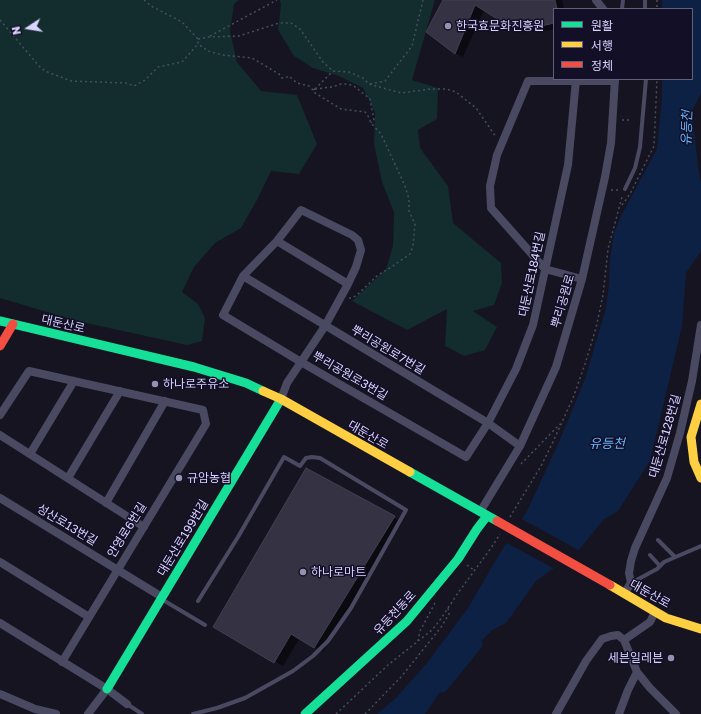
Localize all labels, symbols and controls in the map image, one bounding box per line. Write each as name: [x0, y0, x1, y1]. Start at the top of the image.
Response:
north arrow: [8, 8, 48, 48]
legend: [553, 8, 693, 80]
text: 원활: [591, 18, 613, 33]
place label: 한국효문화진흥원: [456, 19, 544, 33]
marker: 한국효문화진흥원: [443, 21, 453, 31]
text: N: [9, 25, 23, 36]
text: 서행: [591, 38, 613, 53]
text: 정체: [591, 58, 613, 73]
water label: 유등천: [679, 110, 695, 146]
street label: 대둔산로184번길: [516, 230, 548, 318]
street label: 뿌리공원로: [548, 272, 578, 330]
street label: 대둔산로: [40, 312, 86, 336]
street label: 뿌리공원로7번길: [348, 322, 428, 378]
street label: 뿌리공원로3번길: [310, 349, 390, 403]
place label: 하나로주유소: [163, 377, 229, 391]
marker: 하나로주유소: [150, 379, 160, 389]
street label: 대둔산로128번길: [646, 393, 684, 479]
street label: 대둔산로: [345, 418, 391, 452]
water label: 유등천: [589, 436, 625, 452]
place label: 규암농협: [187, 471, 231, 485]
marker: 규암농협: [174, 473, 184, 483]
street label: 대둔산로199번길: [155, 497, 211, 579]
street label: 안영로6번길: [104, 500, 150, 560]
street label: 성산로13번길: [34, 501, 100, 549]
place label: 하나로마트: [311, 565, 366, 579]
marker: 하나로마트: [298, 567, 308, 577]
street label: 대둔산로: [627, 577, 673, 611]
street label: 유등천동로: [371, 588, 419, 638]
place label: 세븐일레븐: [608, 651, 663, 665]
marker: 세븐일레븐: [666, 653, 676, 663]

